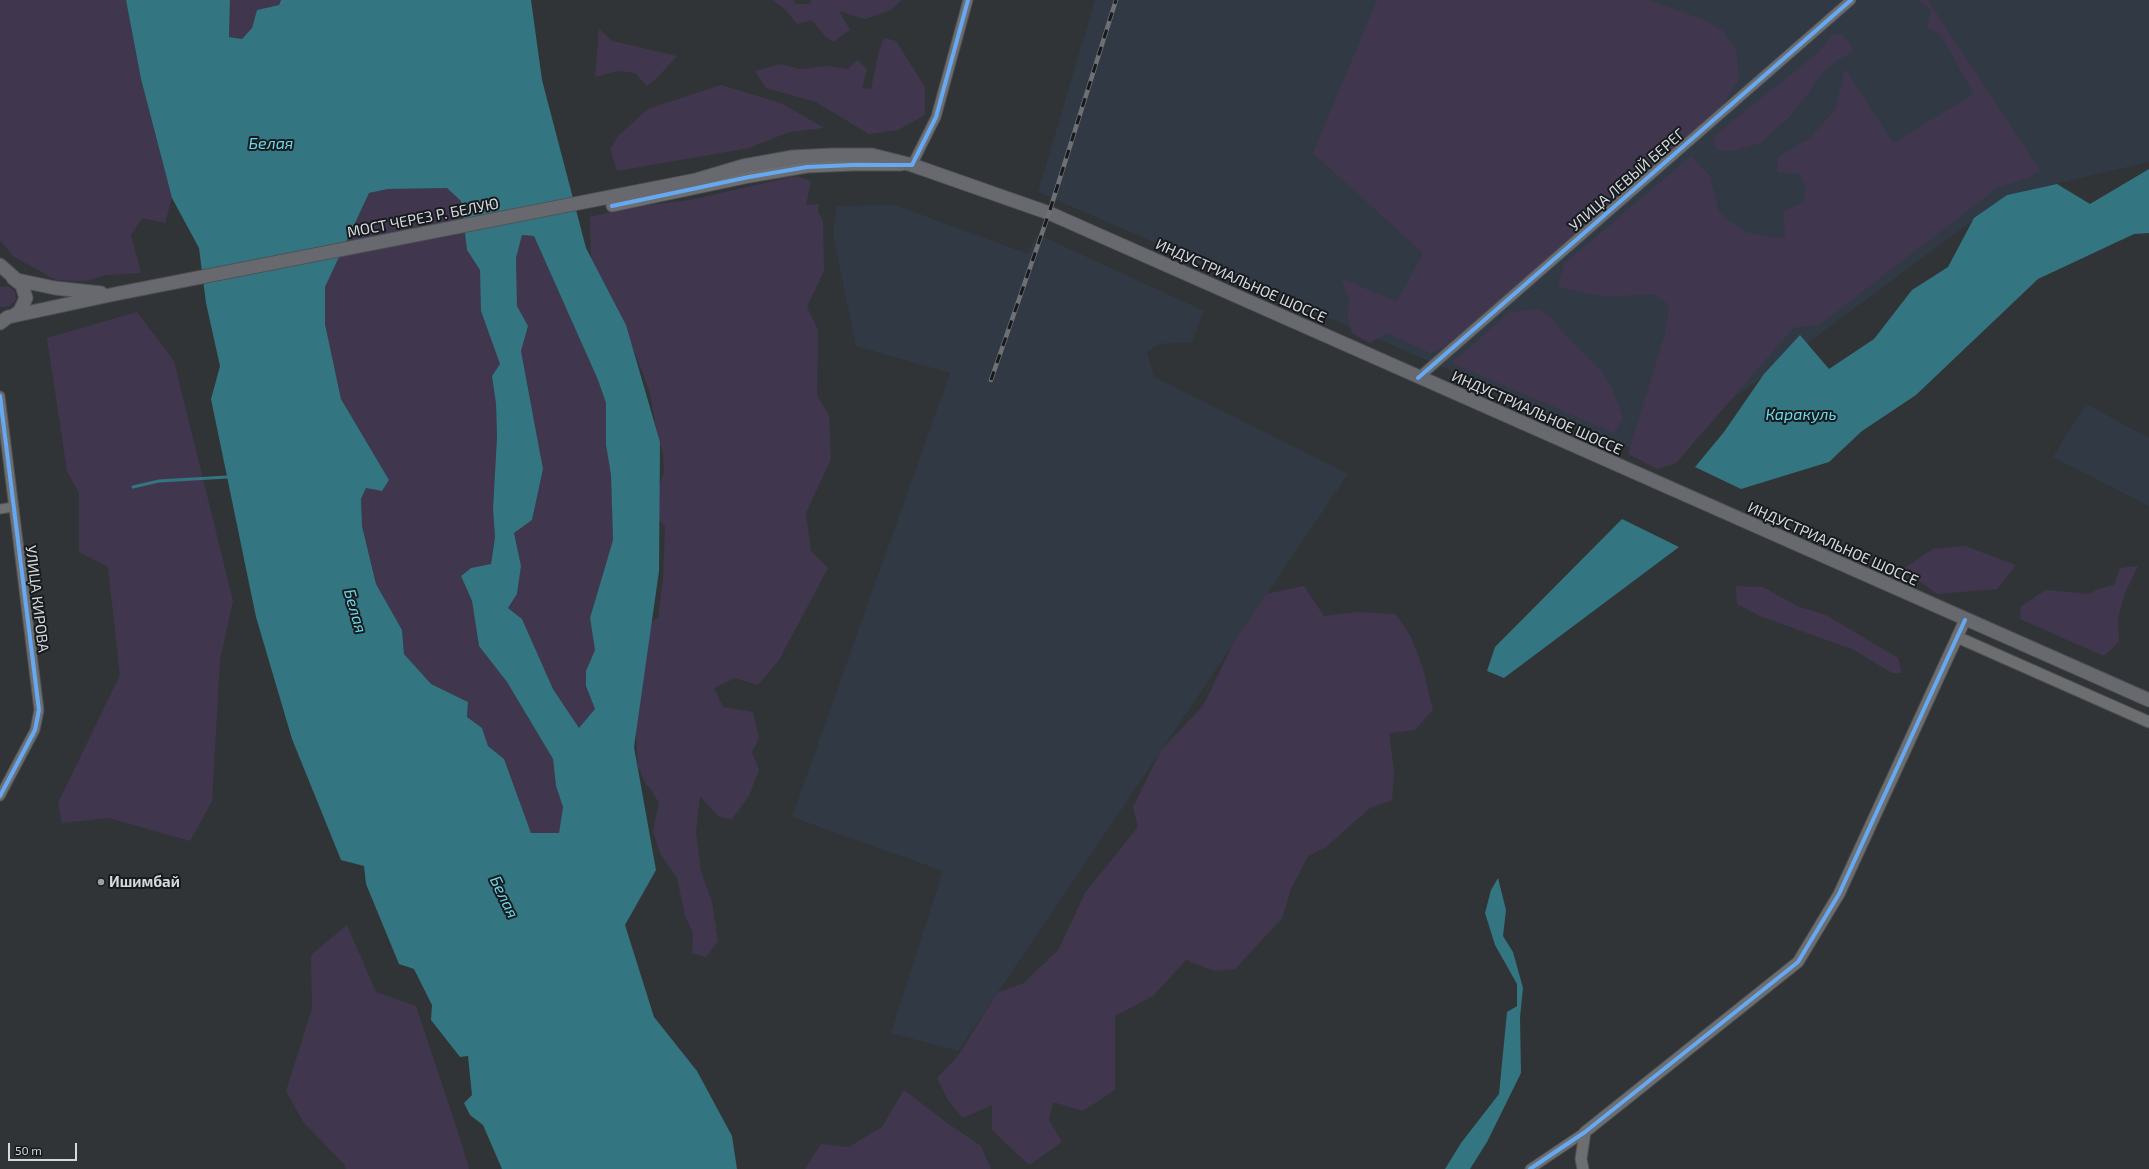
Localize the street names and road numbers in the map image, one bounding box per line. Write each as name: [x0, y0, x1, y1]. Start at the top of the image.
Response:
street label: УЛИЦА ЛЕВЫЙ БЕРЕГ: [1566, 125, 1688, 235]
street label: МОСТ ЧЕРЕЗ Р. БЕЛУЮ: [346, 194, 500, 242]
street label: ИНДУСТРИАЛЬНОЕ ШОССЕ: [1153, 235, 1329, 327]
street label: ИНДУСТРИАЛЬНОЕ ШОССЕ: [1449, 367, 1625, 459]
street label: ИНДУСТРИАЛЬНОЕ ШОССЕ: [1745, 498, 1921, 590]
street label: УЛИЦА КИРОВА: [21, 544, 53, 654]

